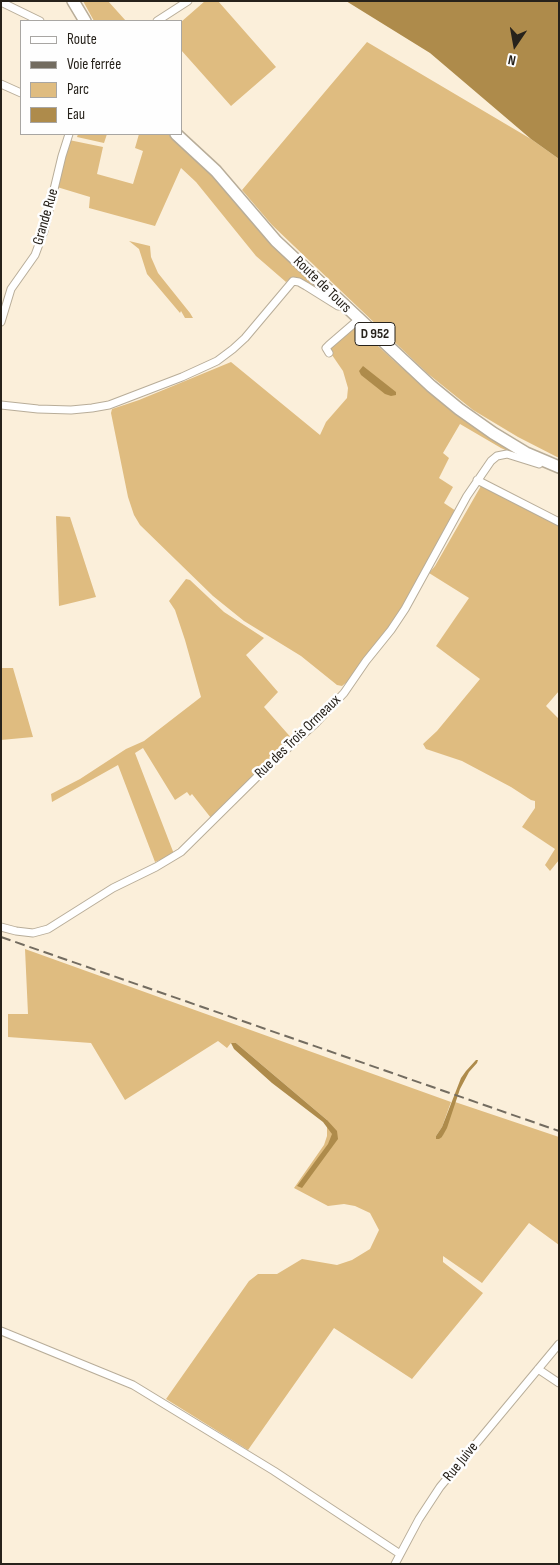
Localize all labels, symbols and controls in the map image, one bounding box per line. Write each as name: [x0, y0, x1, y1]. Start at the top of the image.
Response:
legend: [20, 20, 182, 135]
north arrow: [490, 20, 540, 70]
text: Route: [67, 30, 97, 49]
text: N: [506, 51, 517, 69]
text: Voie ferrée: [67, 55, 121, 74]
text: Parc: [67, 80, 89, 99]
text: Eau: [67, 105, 85, 124]
street label: Grande Rue: [29, 187, 63, 247]
street label: Route de Tours: [289, 253, 355, 317]
road number: D 952: [355, 322, 395, 346]
street label: Rue des Trois Ormeaux: [251, 691, 345, 783]
street label: Rue Juive: [440, 1439, 482, 1485]

